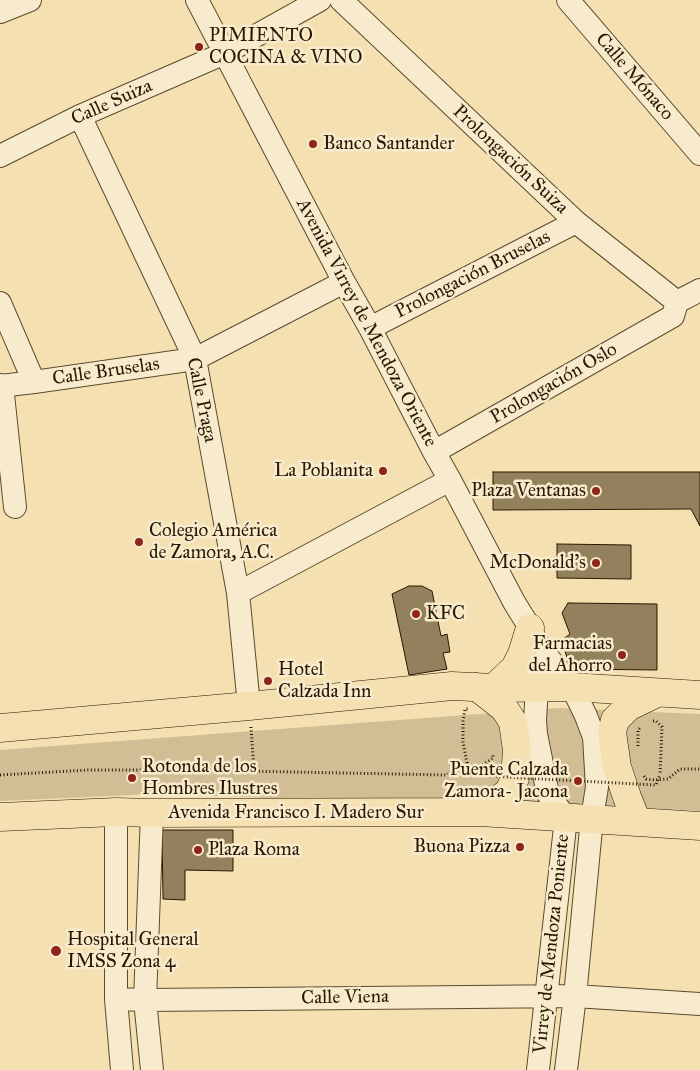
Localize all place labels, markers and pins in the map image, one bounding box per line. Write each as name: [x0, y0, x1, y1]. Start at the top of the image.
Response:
place label: PIMIENTO COCINA & VINO: [209, 25, 362, 69]
marker: PIMIENTO COCINA & VINO: [193, 41, 205, 53]
place label: Banco Santander: [323, 133, 454, 155]
marker: Banco Santander: [307, 138, 319, 150]
place label: La Poblanita: [274, 460, 373, 482]
marker: La Poblanita: [377, 465, 389, 477]
place label: Plaza Ventanas: [471, 480, 586, 502]
marker: Plaza Ventanas: [590, 485, 602, 497]
place label: Colegio América de Zamora, A.C.: [149, 520, 277, 564]
marker: Colegio América de Zamora, A.C.: [133, 536, 145, 548]
place label: McDonald's: [490, 552, 586, 574]
marker: McDonald's: [590, 557, 602, 569]
place label: KFC: [426, 603, 465, 625]
marker: KFC: [410, 608, 422, 620]
place label: Farmacias del Ahorro: [529, 633, 612, 677]
marker: Farmacias del Ahorro: [616, 649, 628, 661]
place label: Hotel Calzada Inn: [278, 659, 371, 703]
marker: Hotel Calzada Inn: [262, 675, 274, 687]
place label: Rotonda de los Hombres Ilustres: [142, 756, 278, 800]
place label: Puente Calzada Zamora- Jacona: [444, 759, 568, 803]
marker: Rotonda de los Hombres Ilustres: [126, 772, 138, 784]
marker: Puente Calzada Zamora- Jacona: [572, 775, 584, 787]
place label: Buona Pizza: [414, 836, 510, 858]
place label: Plaza Roma: [208, 839, 300, 861]
marker: Buona Pizza: [514, 841, 526, 853]
marker: Plaza Roma: [192, 844, 204, 856]
place label: Hospital General IMSS Zona 4: [67, 929, 199, 973]
marker: Hospital General IMSS Zona 4: [49, 944, 63, 958]

